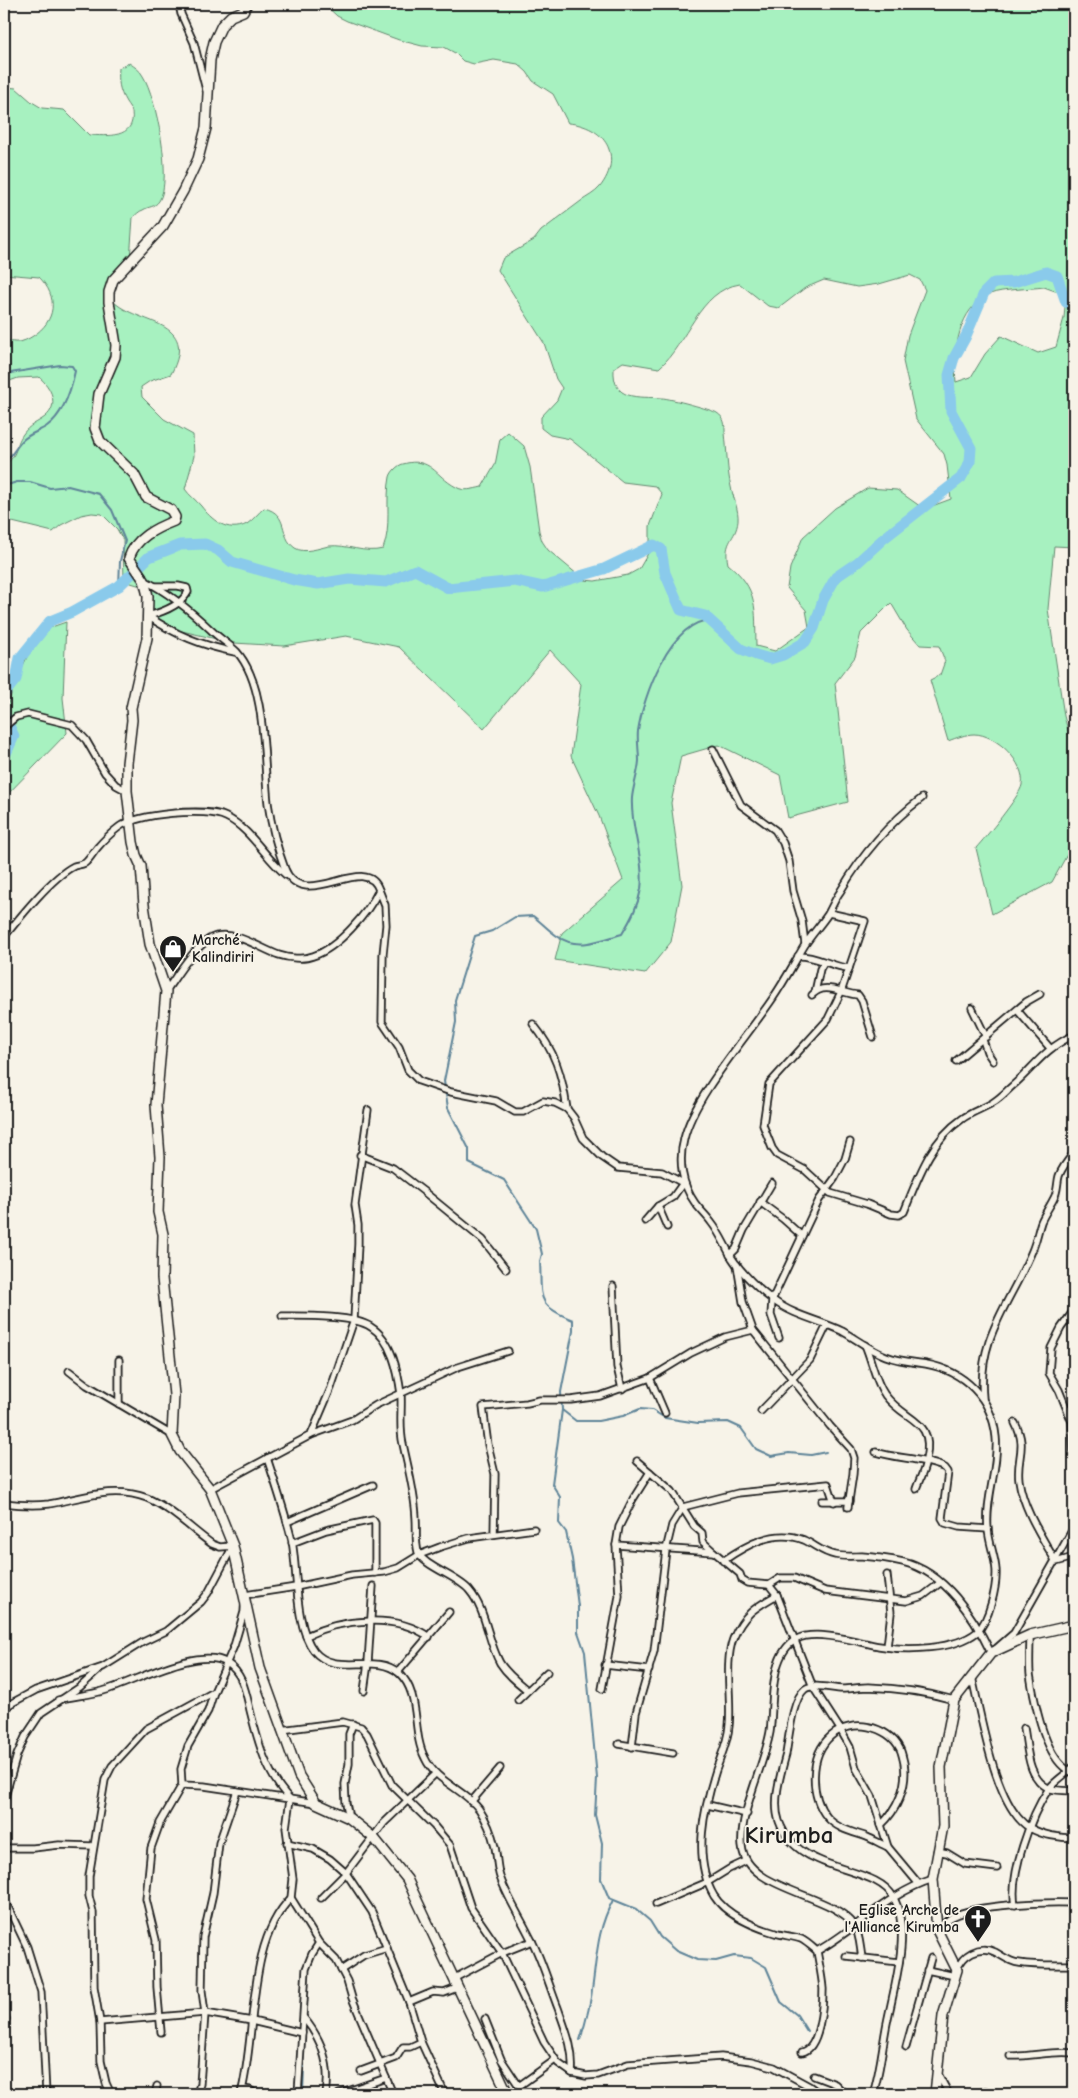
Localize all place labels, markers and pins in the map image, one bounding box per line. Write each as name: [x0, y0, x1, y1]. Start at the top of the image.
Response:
place label: Marché Kalindiriri: [192, 931, 254, 966]
shop icon: Marché Kalindiriri: [158, 934, 188, 973]
place label: Eglise Arche de l'Alliance Kirumba: [845, 1901, 959, 1936]
church icon: Eglise Arche de l'Alliance Kirumba: [963, 1904, 993, 1943]

